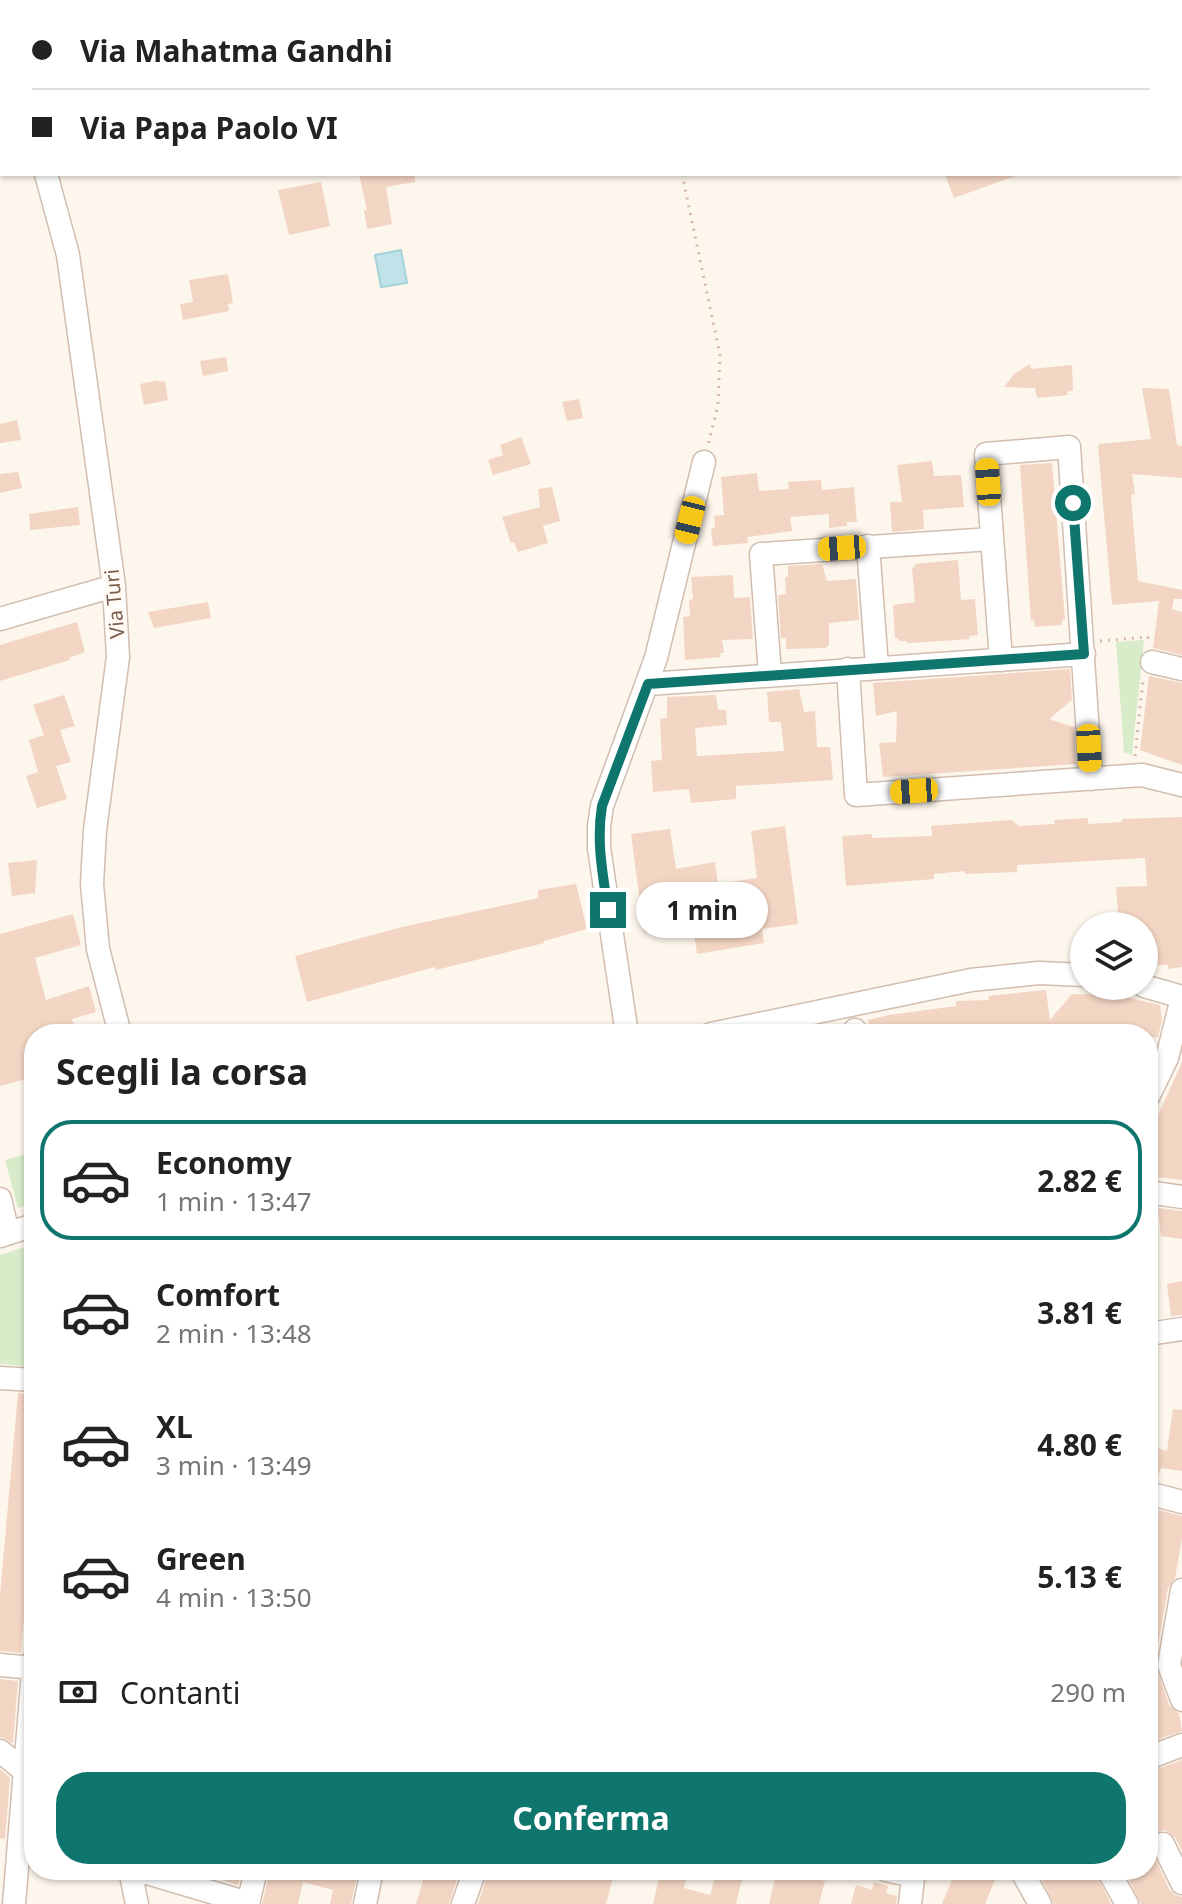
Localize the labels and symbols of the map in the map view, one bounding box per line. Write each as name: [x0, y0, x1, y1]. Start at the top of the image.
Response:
car: [974, 457, 1002, 507]
route start: [1055, 485, 1091, 521]
car: [673, 494, 707, 546]
car: [817, 534, 867, 562]
street label: Via Turi: [98, 568, 130, 640]
car: [1076, 723, 1102, 773]
car: [889, 777, 939, 805]
callout: 1 min: [636, 882, 768, 938]
route end: [590, 892, 626, 928]

